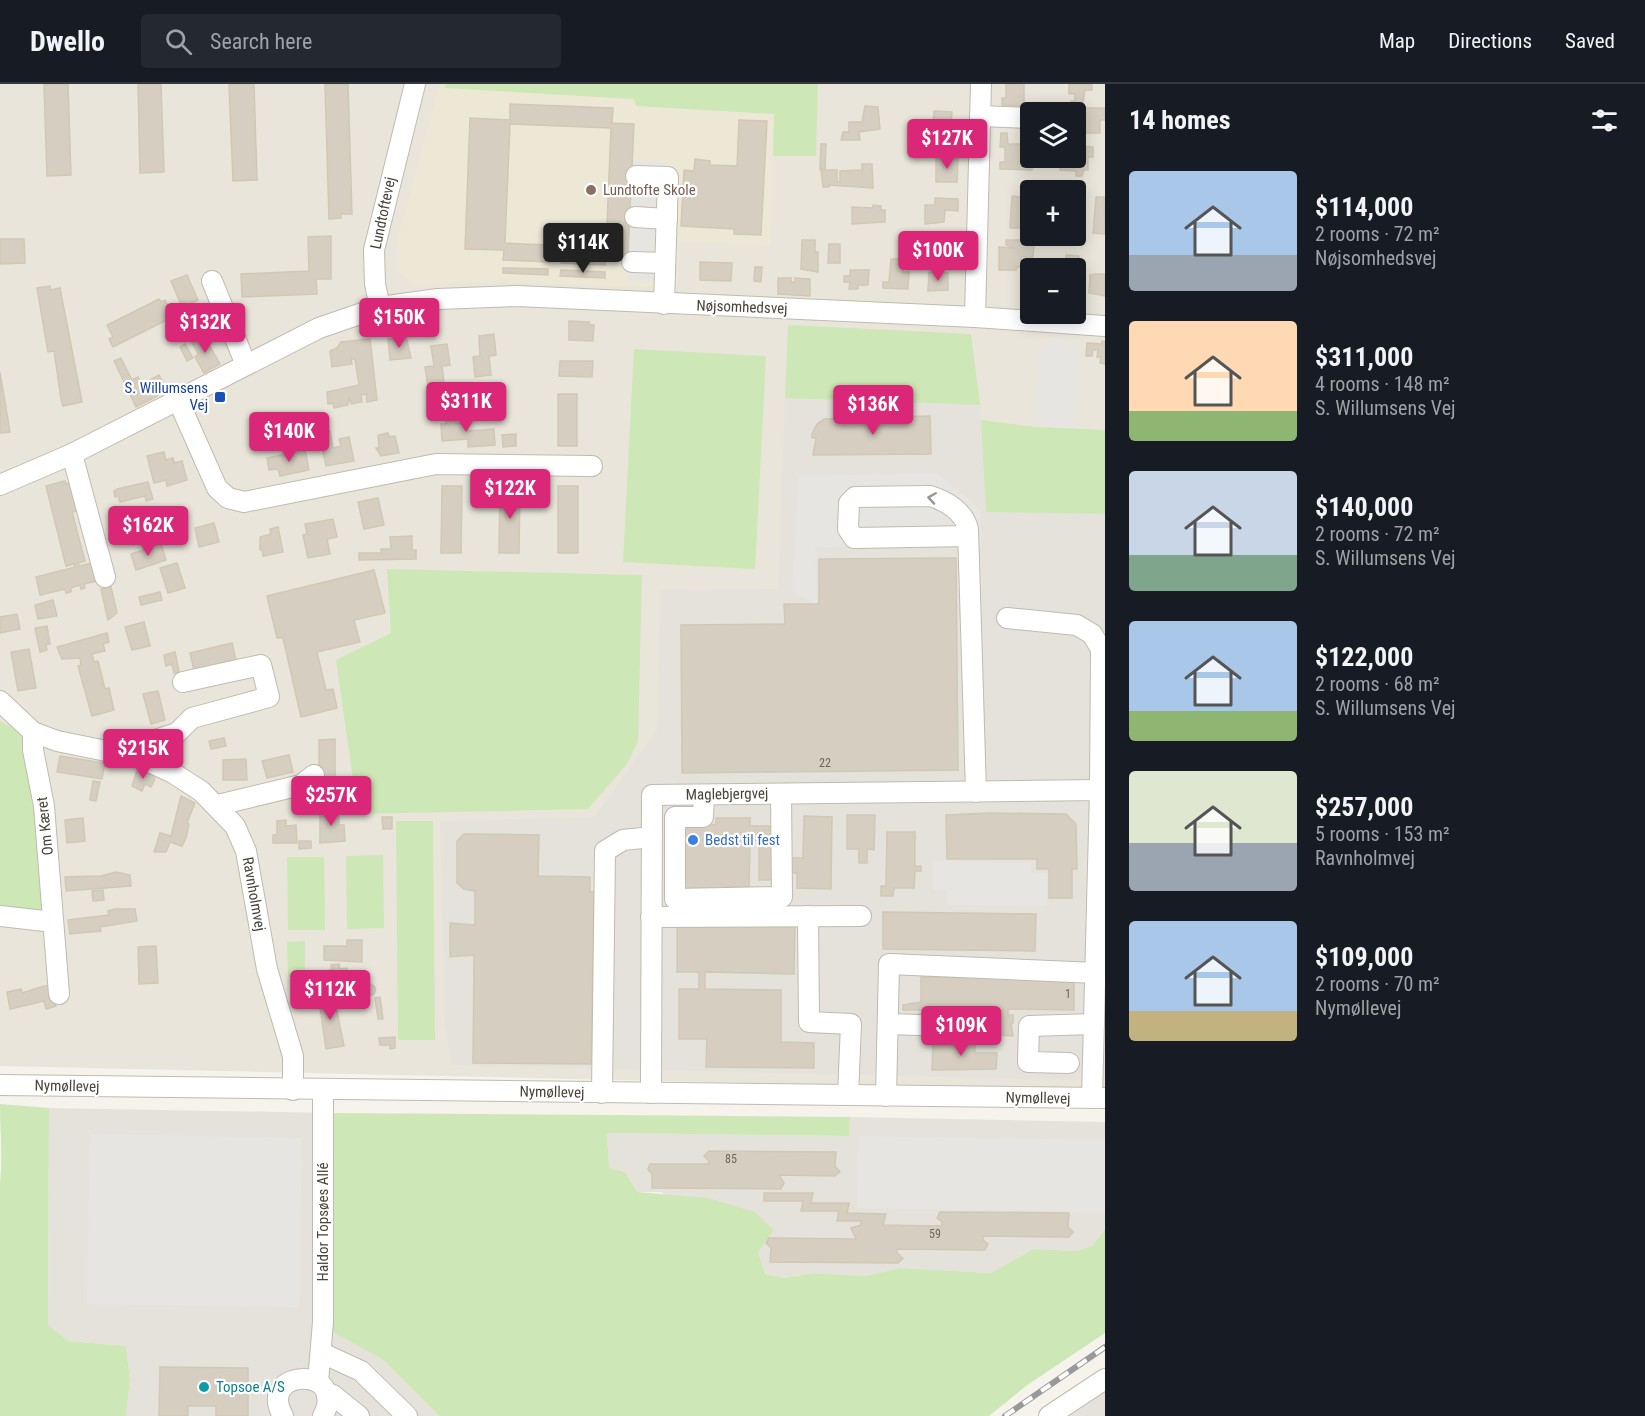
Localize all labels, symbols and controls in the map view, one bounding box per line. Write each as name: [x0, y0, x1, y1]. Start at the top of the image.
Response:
search box: [141, 14, 561, 68]
text: Dwello: [30, 25, 105, 58]
icon: search: [162, 25, 195, 58]
text: Search here: [210, 29, 312, 54]
text: Map: [1379, 29, 1415, 53]
text: Directions: [1448, 29, 1532, 53]
text: Saved: [1565, 29, 1615, 53]
map controls: [1020, 102, 1086, 324]
button: layers: [1020, 102, 1086, 168]
icon: filters: [1588, 104, 1621, 137]
text: 14 homes: [1129, 105, 1231, 135]
pin: $127K: [905, 119, 989, 170]
text: $127K: [921, 126, 973, 150]
street label: Lundtoftevej: [367, 175, 399, 251]
button: +: [1020, 180, 1086, 246]
place label: Lundtofte Skole: [603, 181, 696, 199]
marker: Lundtofte Skole: [584, 183, 598, 197]
text: $114,000: [1315, 192, 1413, 222]
icon: home: [1177, 195, 1249, 267]
text: 2 rooms · 72 m²: [1315, 222, 1440, 246]
pin: $114K: [541, 223, 625, 274]
text: $114K: [557, 230, 609, 254]
pin: $100K: [896, 231, 980, 282]
text: $100K: [912, 238, 964, 262]
text: Nøjsomhedsvej: [1315, 246, 1436, 270]
button: −: [1020, 258, 1086, 324]
street label: Nøjsomhedsvej: [696, 296, 788, 318]
pin: $150K: [357, 298, 441, 349]
pin: $132K: [163, 303, 247, 354]
text: $150K: [373, 305, 425, 329]
text: $132K: [179, 310, 231, 334]
text: $311,000: [1315, 342, 1413, 372]
icon: home: [1177, 345, 1249, 417]
text: 4 rooms · 148 m²: [1315, 372, 1450, 396]
place label: S. Willumsens Vej: [125, 379, 208, 414]
pin: $311K: [424, 382, 508, 433]
pin: $136K: [831, 385, 915, 436]
text: $311K: [440, 389, 492, 413]
marker: S. Willumsens Vej: [213, 390, 227, 404]
text: $136K: [847, 392, 899, 416]
text: S. Willumsens Vej: [1315, 396, 1456, 420]
pin: $140K: [247, 412, 331, 463]
text: $140K: [263, 419, 315, 443]
pin: $122K: [468, 469, 552, 520]
text: $122K: [484, 476, 536, 500]
one-way arrow: [927, 492, 937, 505]
text: $140,000: [1315, 492, 1413, 522]
icon: home: [1177, 495, 1249, 567]
pin: $162K: [106, 506, 190, 557]
text: $162K: [122, 513, 174, 537]
text: 2 rooms · 72 m²: [1315, 522, 1440, 546]
text: S. Willumsens Vej: [1315, 546, 1456, 570]
text: $122,000: [1315, 642, 1413, 672]
icon: home: [1177, 645, 1249, 717]
text: 2 rooms · 68 m²: [1315, 672, 1440, 696]
text: S. Willumsens Vej: [1315, 696, 1456, 720]
pin: $215K: [101, 729, 185, 780]
text: $215K: [117, 736, 169, 760]
house number: 22: [819, 756, 831, 770]
pin: $257K: [289, 776, 373, 827]
text: $257K: [305, 783, 357, 807]
street label: Maglebjergvej: [685, 784, 769, 804]
text: $257,000: [1315, 792, 1413, 822]
icon: home: [1177, 795, 1249, 867]
street label: Om Kæret: [33, 796, 57, 856]
text: 5 rooms · 153 m²: [1315, 822, 1450, 846]
place label: Bedst til fest: [705, 831, 780, 849]
marker: Bedst til fest: [686, 833, 700, 847]
text: Ravnholmvej: [1315, 846, 1415, 870]
street label: Ravnholmvej: [239, 856, 269, 932]
text: $109,000: [1315, 942, 1413, 972]
icon: home: [1177, 945, 1249, 1017]
pin: $112K: [288, 970, 372, 1021]
text: 2 rooms · 70 m²: [1315, 972, 1440, 996]
text: $112K: [304, 977, 356, 1001]
house number: 1: [1065, 987, 1071, 1001]
text: Nymøllevej: [1315, 996, 1401, 1020]
pin: $109K: [919, 1006, 1003, 1057]
text: $109K: [935, 1013, 987, 1037]
street label: Nymøllevej: [34, 1076, 100, 1096]
street label: Nymøllevej: [519, 1082, 585, 1102]
street label: Nymøllevej: [1005, 1088, 1071, 1108]
house number: 85: [725, 1152, 737, 1166]
street label: Haldor Topsøes Allé: [314, 1163, 332, 1281]
house number: 59: [929, 1227, 941, 1241]
place label: Topsoe A/S: [216, 1378, 285, 1396]
marker: Topsoe A/S: [197, 1380, 211, 1394]

